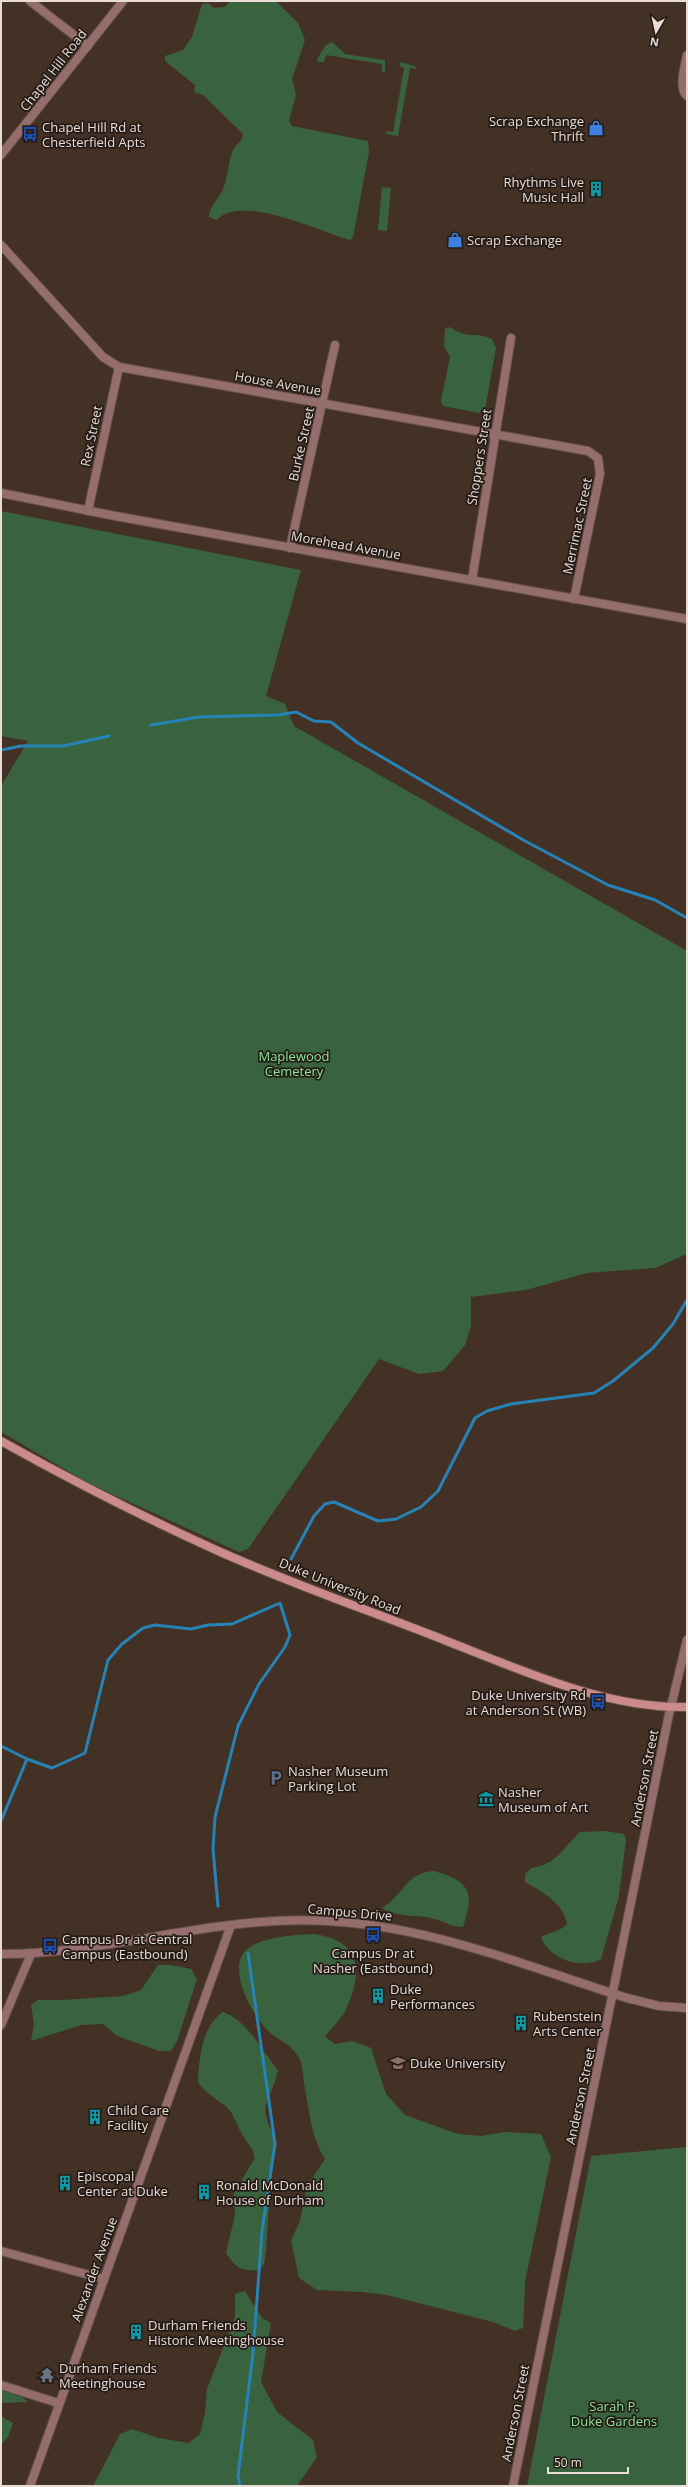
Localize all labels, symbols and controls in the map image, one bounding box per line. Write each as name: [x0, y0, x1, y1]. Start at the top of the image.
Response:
north arrow: [636, 12, 676, 52]
street label: Chapel Hill Road: [15, 25, 91, 115]
text: N: [649, 34, 660, 50]
place label: Scrap Exchange Thrift: [489, 112, 584, 145]
place label: Chapel Hill Rd at Chesterfield Apts: [42, 118, 145, 151]
shop icon: Scrap Exchange Thrift: [587, 119, 605, 137]
bus stop icon: Chapel Hill Rd at Chesterfield Apts: [21, 125, 39, 143]
place label: Rhythms Live Music Hall: [503, 173, 584, 206]
building icon: Rhythms Live Music Hall: [587, 180, 605, 198]
shop icon: Scrap Exchange: [446, 231, 464, 249]
place label: Scrap Exchange: [467, 231, 562, 249]
street label: House Avenue: [233, 367, 323, 399]
street label: Rex Street: [76, 404, 106, 468]
street label: Burke Street: [284, 405, 318, 483]
street label: Shoppers Street: [462, 407, 496, 506]
street label: Merrimac Street: [558, 476, 596, 576]
street label: Morehead Avenue: [290, 526, 402, 564]
park label: Maplewood Cemetery: [258, 1047, 330, 1080]
street label: Duke University Road: [276, 1553, 404, 1619]
place label: Duke University Rd at Anderson St (WB): [465, 1686, 586, 1719]
bus stop icon: Duke University Rd at Anderson St (WB): [589, 1693, 607, 1711]
street label: Anderson Street: [626, 1728, 662, 1828]
place label: Nasher Museum Parking Lot: [288, 1762, 388, 1795]
parking icon: Nasher Museum Parking Lot: [267, 1769, 285, 1787]
place label: Nasher Museum of Art: [498, 1783, 589, 1816]
museum icon: Nasher Museum of Art: [477, 1790, 495, 1808]
street label: Campus Drive: [307, 1899, 393, 1925]
bus stop icon: Campus Dr at Nasher (Eastbound): [364, 1926, 382, 1944]
place label: Campus Dr at Central Campus (Eastbound): [62, 1930, 192, 1963]
bus stop icon: Campus Dr at Central Campus (Eastbound): [41, 1937, 59, 1955]
place label: Campus Dr at Nasher (Eastbound): [313, 1944, 433, 1977]
place label: Duke Performances: [390, 1980, 475, 2013]
building icon: Duke Performances: [369, 1987, 387, 2005]
place label: Rubenstein Arts Center: [533, 2007, 602, 2040]
building icon: Rubenstein Arts Center: [512, 2014, 530, 2032]
street label: Anderson Street: [561, 2046, 599, 2146]
school or university icon: Duke University: [389, 2054, 407, 2072]
place label: Duke University: [410, 2054, 506, 2072]
place label: Child Care Facility: [107, 2101, 169, 2134]
building icon: Child Care Facility: [86, 2108, 104, 2126]
place label: Episcopal Center at Duke: [77, 2167, 168, 2200]
building icon: Episcopal Center at Duke: [56, 2174, 74, 2192]
place label: Ronald McDonald House of Durham: [216, 2176, 324, 2209]
building icon: Ronald McDonald House of Durham: [195, 2183, 213, 2201]
street label: Alexander Avenue: [67, 2214, 121, 2324]
place label: Durham Friends Historic Meetinghouse: [148, 2316, 284, 2349]
building icon: Durham Friends Historic Meetinghouse: [127, 2323, 145, 2341]
place label: Durham Friends Meetinghouse: [59, 2359, 157, 2392]
street label: Anderson Street: [497, 2363, 533, 2463]
temple icon: Durham Friends Meetinghouse: [38, 2366, 56, 2384]
park label: Sarah P. Duke Gardens: [571, 2397, 657, 2430]
scale bar: [548, 2449, 628, 2475]
text: 50 m: [554, 2454, 582, 2471]

